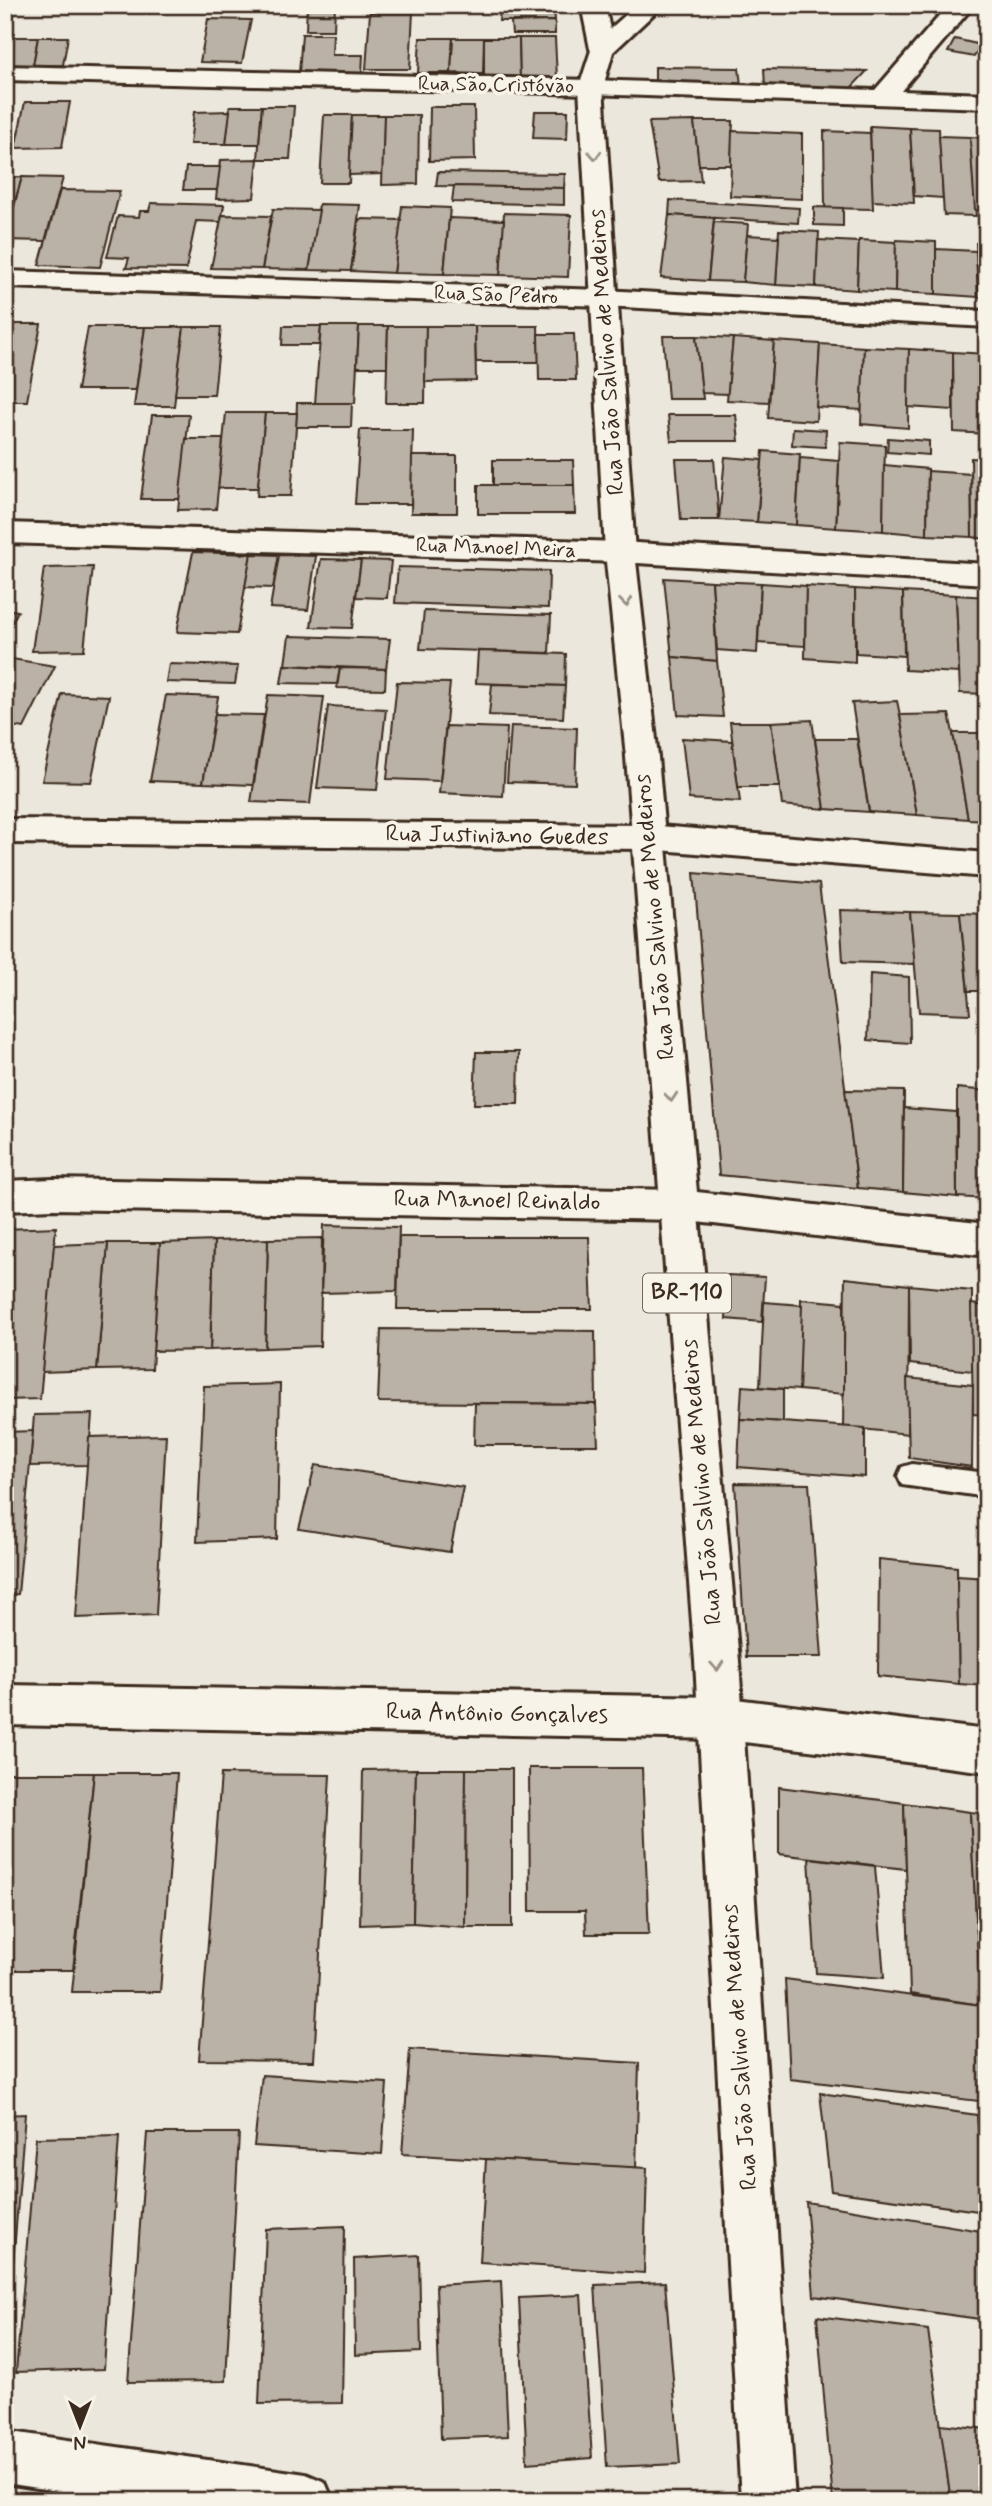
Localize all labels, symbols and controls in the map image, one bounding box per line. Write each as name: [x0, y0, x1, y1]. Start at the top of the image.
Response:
street label: Rua São Cristóvão: [418, 70, 574, 100]
one-way arrow: [587, 150, 602, 161]
street label: Rua João Salvino de Medeiros: [581, 207, 632, 496]
street label: Rua São Pedro: [434, 279, 558, 311]
street label: Rua Manoel Meira: [415, 531, 577, 565]
one-way arrow: [618, 596, 633, 608]
street label: Rua João Salvino de Medeiros: [627, 772, 683, 1061]
street label: Rua Justiniano Guedes: [385, 819, 609, 853]
one-way arrow: [663, 1092, 678, 1103]
street label: Rua Manoel Reinaldo: [393, 1184, 601, 1218]
road number: BR-110: [643, 1274, 731, 1312]
street label: Rua João Salvino de Medeiros: [674, 1337, 730, 1626]
one-way arrow: [709, 1660, 724, 1671]
street label: Rua Antônio Gonçalves: [386, 1697, 608, 1731]
street label: Rua João Salvino de Medeiros: [714, 1902, 765, 2191]
north arrow: [46, 2390, 116, 2460]
text: N: [74, 2429, 86, 2454]

